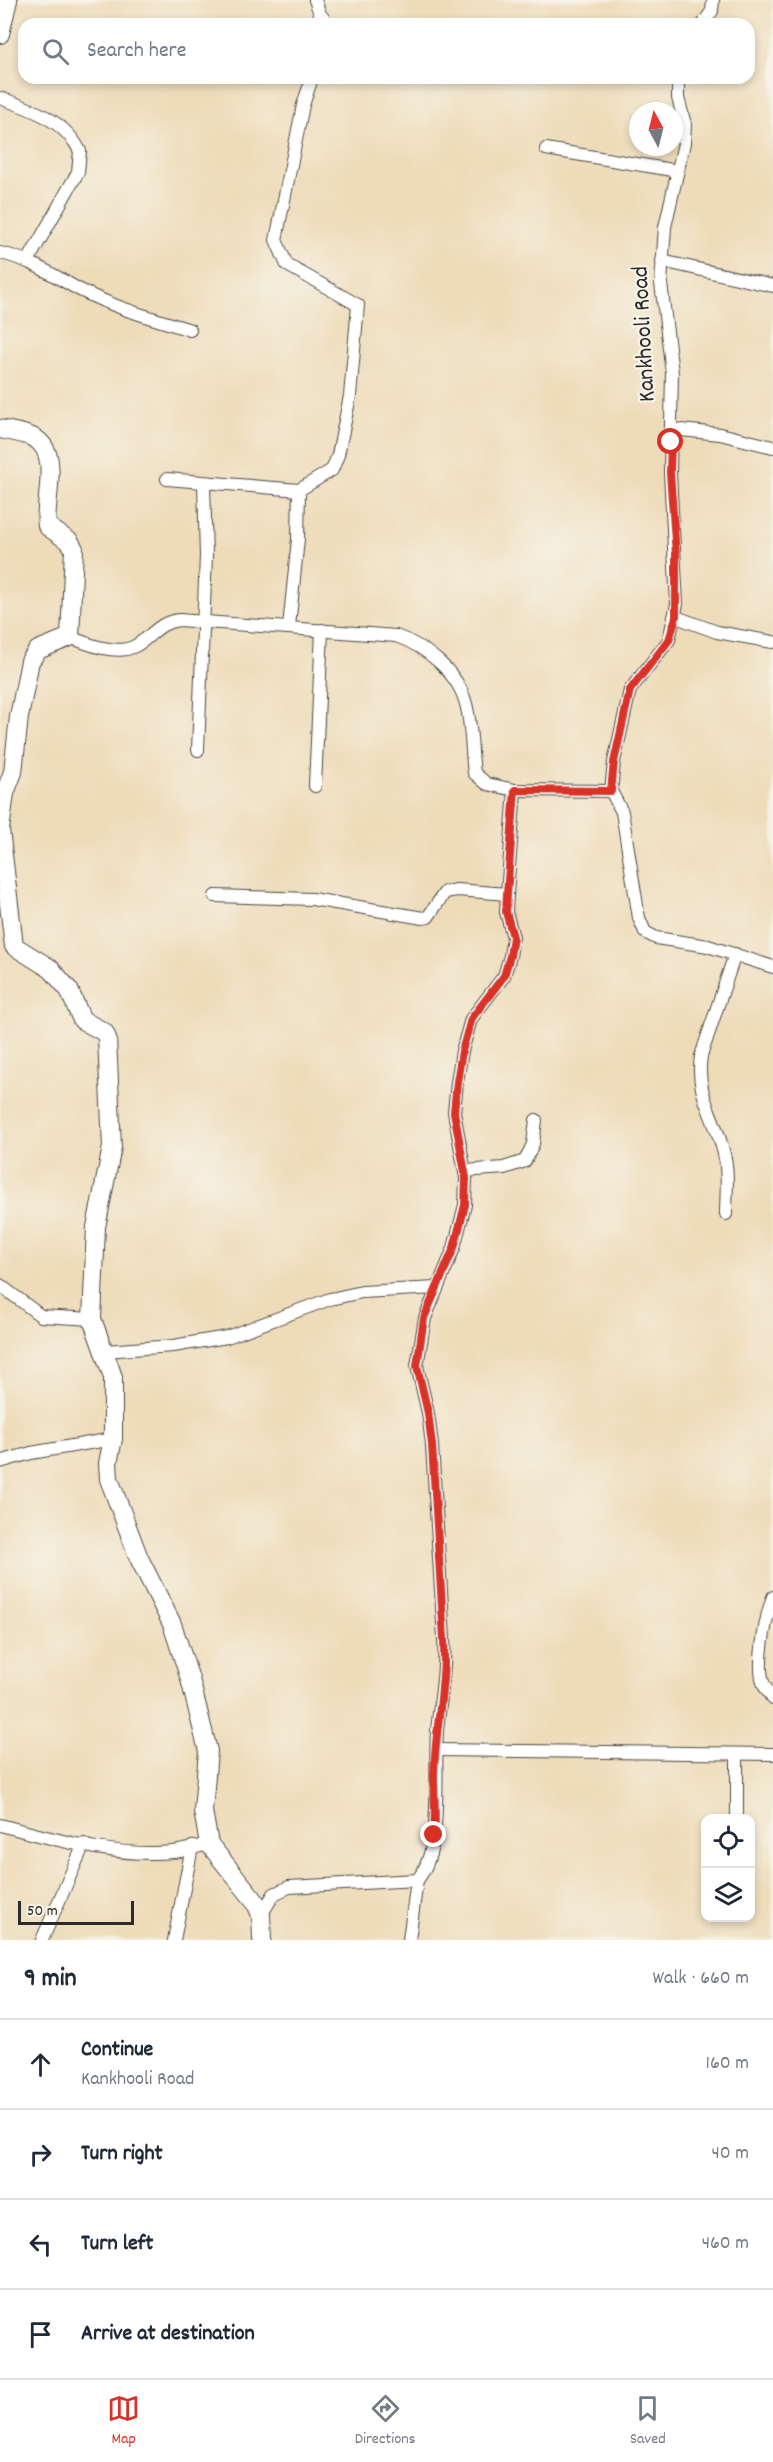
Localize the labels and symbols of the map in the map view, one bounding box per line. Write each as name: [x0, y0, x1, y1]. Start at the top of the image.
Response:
north arrow: [629, 102, 683, 156]
street label: Kankhooli Road: [624, 265, 666, 403]
route start: [657, 428, 683, 454]
route end: [420, 1821, 446, 1847]
scale bar: [18, 1898, 134, 1926]

